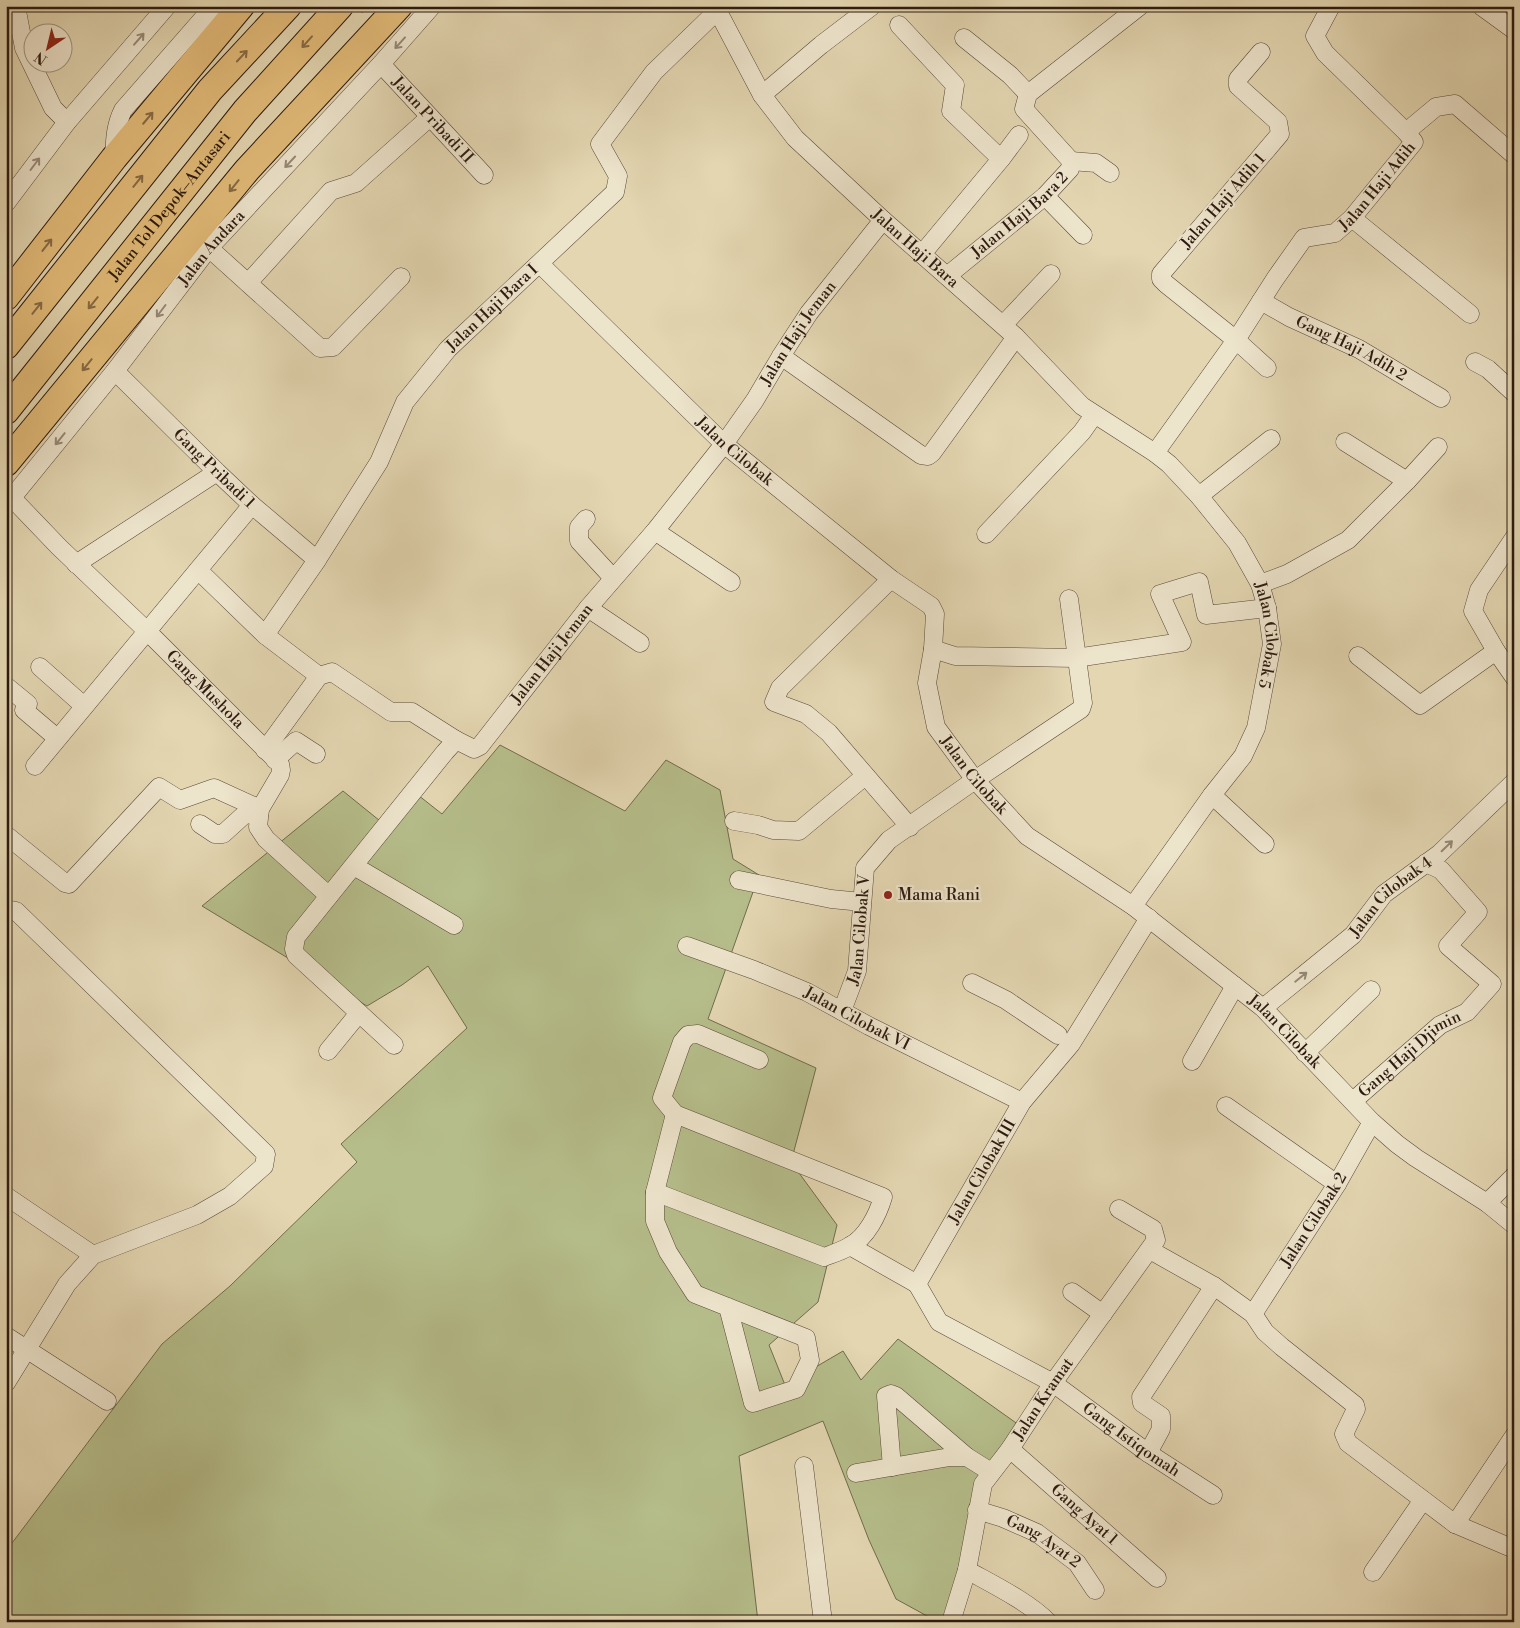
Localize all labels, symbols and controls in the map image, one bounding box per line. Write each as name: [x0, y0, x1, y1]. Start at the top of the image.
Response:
north arrow: [22, 22, 72, 72]
one-way arrow: [133, 32, 145, 45]
one-way arrow: [301, 36, 313, 49]
one-way arrow: [394, 36, 406, 49]
text: N: [31, 47, 51, 68]
one-way arrow: [236, 50, 248, 63]
street label: Jalan Pribadi II: [387, 71, 478, 167]
one-way arrow: [142, 111, 153, 124]
street label: Jalan Tol Depok–Antasari: [103, 127, 235, 286]
street label: Jalan Haji Adih: [1334, 138, 1420, 236]
street label: Jalan Haji Adih 1: [1175, 149, 1270, 254]
one-way arrow: [284, 156, 296, 168]
one-way arrow: [30, 157, 40, 171]
street label: Jalan Haji Bara 2: [966, 168, 1072, 263]
one-way arrow: [133, 175, 144, 188]
one-way arrow: [229, 179, 240, 192]
street label: Jalan Haji Bara: [867, 204, 964, 293]
street label: Jalan Andara: [173, 205, 250, 291]
one-way arrow: [41, 239, 52, 252]
street label: Jalan Haji Bara I: [441, 260, 542, 357]
street label: Jalan Haji Jeman: [755, 277, 841, 390]
one-way arrow: [87, 296, 98, 309]
one-way arrow: [31, 302, 42, 315]
one-way arrow: [156, 304, 166, 318]
street label: Gang Haji Adih 2: [1292, 311, 1411, 385]
one-way arrow: [81, 359, 92, 372]
street label: Jalan Cilobak: [691, 411, 779, 491]
street label: Gang Pribadi 1: [169, 424, 259, 513]
one-way arrow: [55, 432, 66, 445]
street label: Jalan Cilobak 5: [1250, 578, 1282, 690]
street label: Jalan Haji Jeman: [506, 599, 598, 709]
street label: Gang Mushola: [162, 646, 249, 733]
street label: Jalan Cilobak: [935, 731, 1013, 820]
one-way arrow: [1441, 840, 1453, 853]
street label: Jalan Cilobak 4: [1344, 852, 1437, 942]
street label: Jalan Cilobak V: [842, 873, 875, 989]
place label: Mama Rani: [898, 885, 980, 905]
marker: Mama Rani: [882, 889, 894, 901]
one-way arrow: [1294, 972, 1307, 983]
street label: Jalan Cilobak VI: [799, 982, 913, 1055]
street label: Jalan Cilobak: [1243, 989, 1327, 1074]
street label: Gang Haji Djimin: [1354, 1006, 1465, 1102]
street label: Jalan Cilobak III: [943, 1115, 1020, 1228]
street label: Jalan Cilobak 2: [1275, 1169, 1351, 1272]
street label: Jalan Kramat: [1008, 1354, 1078, 1445]
street label: Gang Istiqomah: [1079, 1398, 1184, 1481]
street label: Gang Ayat 1: [1047, 1479, 1122, 1549]
street label: Gang Ayat 2: [1003, 1511, 1085, 1572]

